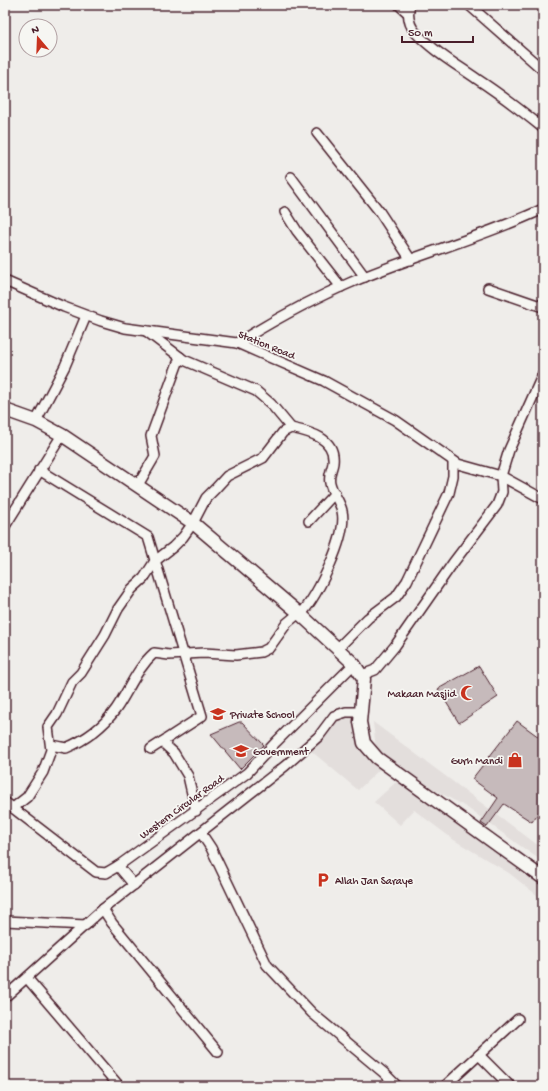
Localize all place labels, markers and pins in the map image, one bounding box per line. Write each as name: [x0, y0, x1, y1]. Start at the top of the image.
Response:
mosque icon: Makaan Masjid: [459, 684, 477, 702]
place label: Makaan Masjid: [387, 689, 458, 701]
school or university icon: Private School: [209, 705, 227, 723]
place label: Private School: [229, 710, 295, 722]
school or university icon: Government: [232, 742, 250, 760]
place label: Government: [253, 747, 310, 759]
shop icon: Gurh Mandi: [506, 751, 524, 769]
place label: Gurh Mandi: [451, 756, 503, 768]
parking icon: Allah Jan Saraye: [314, 871, 332, 889]
place label: Allah Jan Saraye: [335, 876, 413, 888]

